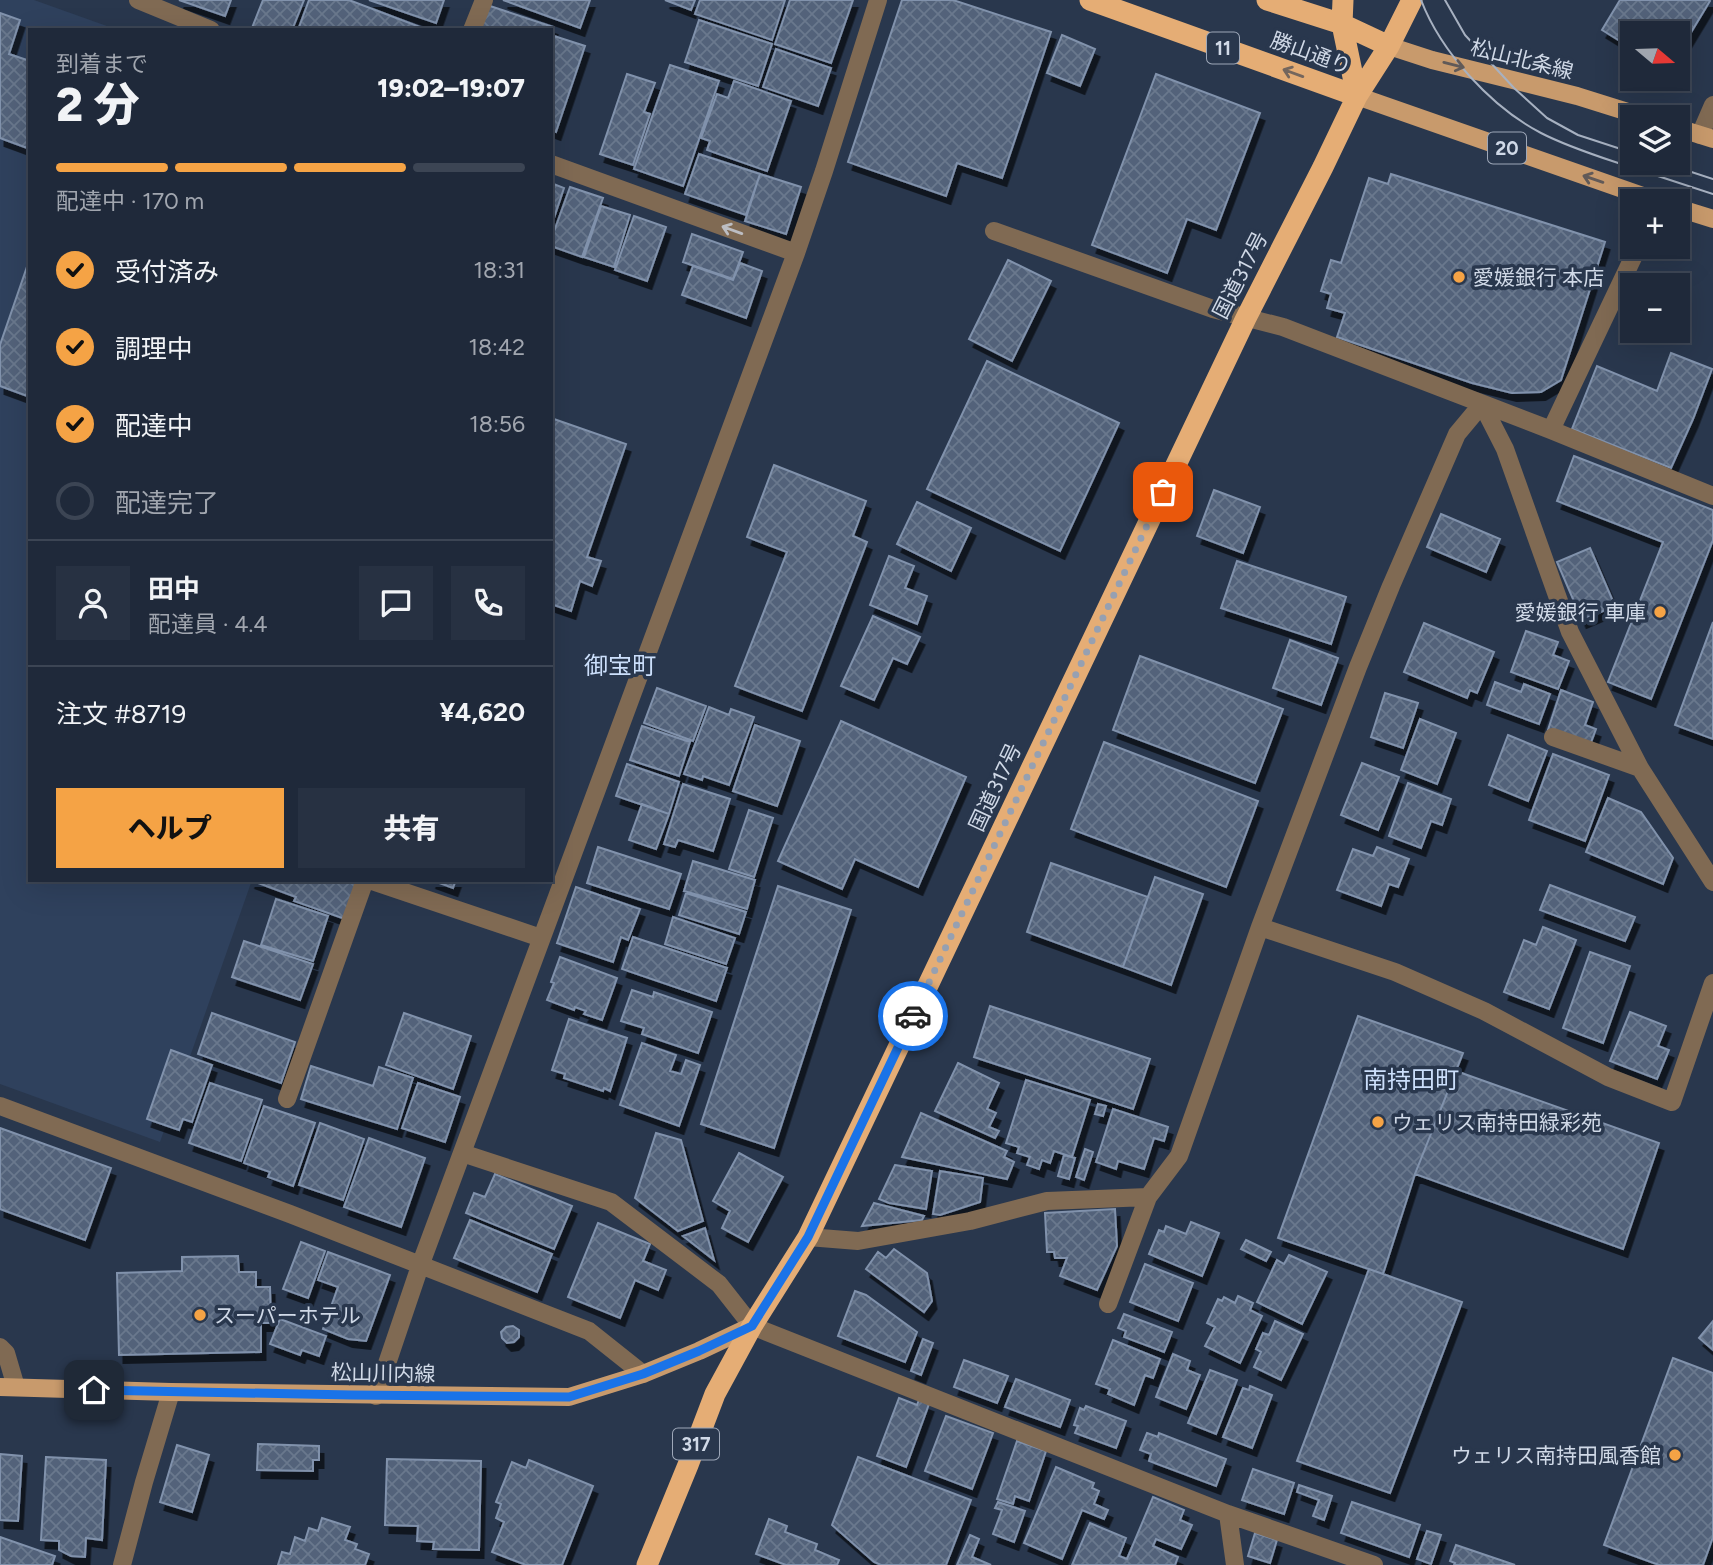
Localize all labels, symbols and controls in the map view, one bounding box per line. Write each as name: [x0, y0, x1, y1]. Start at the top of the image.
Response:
north arrow: [1620, 21, 1690, 91]
map controls: [1620, 21, 1690, 343]
street label: 勝山通り: [1267, 27, 1355, 79]
road number: 11: [1207, 32, 1239, 64]
street label: 松山北条線: [1468, 34, 1576, 84]
text: 到着まで: [56, 50, 148, 78]
one-way arrow: [1442, 59, 1465, 73]
one-way arrow: [1282, 66, 1304, 78]
text: 19:02–19:07: [377, 72, 525, 104]
text: 2 分: [56, 77, 140, 133]
button: layers: [1620, 105, 1690, 175]
road number: 20: [1488, 132, 1526, 164]
one-way arrow: [1582, 172, 1604, 185]
text: 配達中 · 170 m: [56, 187, 204, 215]
button: +: [1620, 189, 1690, 259]
one-way arrow: [721, 223, 743, 235]
street label: 国道317号: [1207, 227, 1273, 323]
icon: check: [56, 251, 94, 289]
text: 受付済み: [115, 256, 219, 288]
text: 18:31: [474, 256, 525, 284]
place label: 愛媛銀行 本店: [1473, 265, 1604, 290]
marker: 愛媛銀行 本店: [1451, 269, 1467, 285]
button: −: [1620, 273, 1690, 343]
icon: check: [56, 328, 94, 366]
text: 調理中: [115, 333, 193, 365]
text: 18:42: [468, 333, 525, 361]
icon: check: [56, 405, 94, 443]
text: 配達中: [115, 410, 193, 442]
text: 18:56: [469, 410, 525, 438]
pin: [1133, 462, 1193, 522]
icon: bag: [1144, 473, 1182, 511]
text: 配達完了: [115, 487, 219, 519]
button: person: [56, 566, 130, 640]
button: chat: [359, 566, 433, 640]
button: phone: [451, 566, 525, 640]
text: 田中: [148, 573, 200, 605]
place label: 愛媛銀行 車庫: [1515, 600, 1646, 625]
marker: 愛媛銀行 車庫: [1652, 604, 1668, 620]
text: 配達員 · 4.4: [148, 610, 268, 638]
district label: 御宝町: [584, 651, 656, 680]
text: ¥4,620: [439, 696, 525, 728]
text: 注文 #8719: [56, 698, 186, 730]
street label: 国道317号: [964, 739, 1026, 835]
button: ヘルプ: [56, 788, 284, 868]
button: 共有: [298, 788, 525, 868]
courier: [878, 981, 948, 1051]
icon: car: [894, 997, 932, 1035]
district label: 南持田町: [1363, 1065, 1459, 1094]
place label: ウェリス南持田緑彩苑: [1392, 1110, 1602, 1135]
marker: ウェリス南持田緑彩苑: [1370, 1114, 1386, 1130]
place label: スーパーホテル: [214, 1303, 361, 1328]
marker: スーパーホテル: [192, 1307, 208, 1323]
pin: [64, 1360, 124, 1420]
street label: 松山川内線: [330, 1360, 436, 1386]
icon: home: [75, 1371, 113, 1409]
road number: 317: [673, 1428, 719, 1460]
place label: ウェリス南持田風香館: [1451, 1443, 1661, 1468]
marker: ウェリス南持田風香館: [1667, 1447, 1683, 1463]

